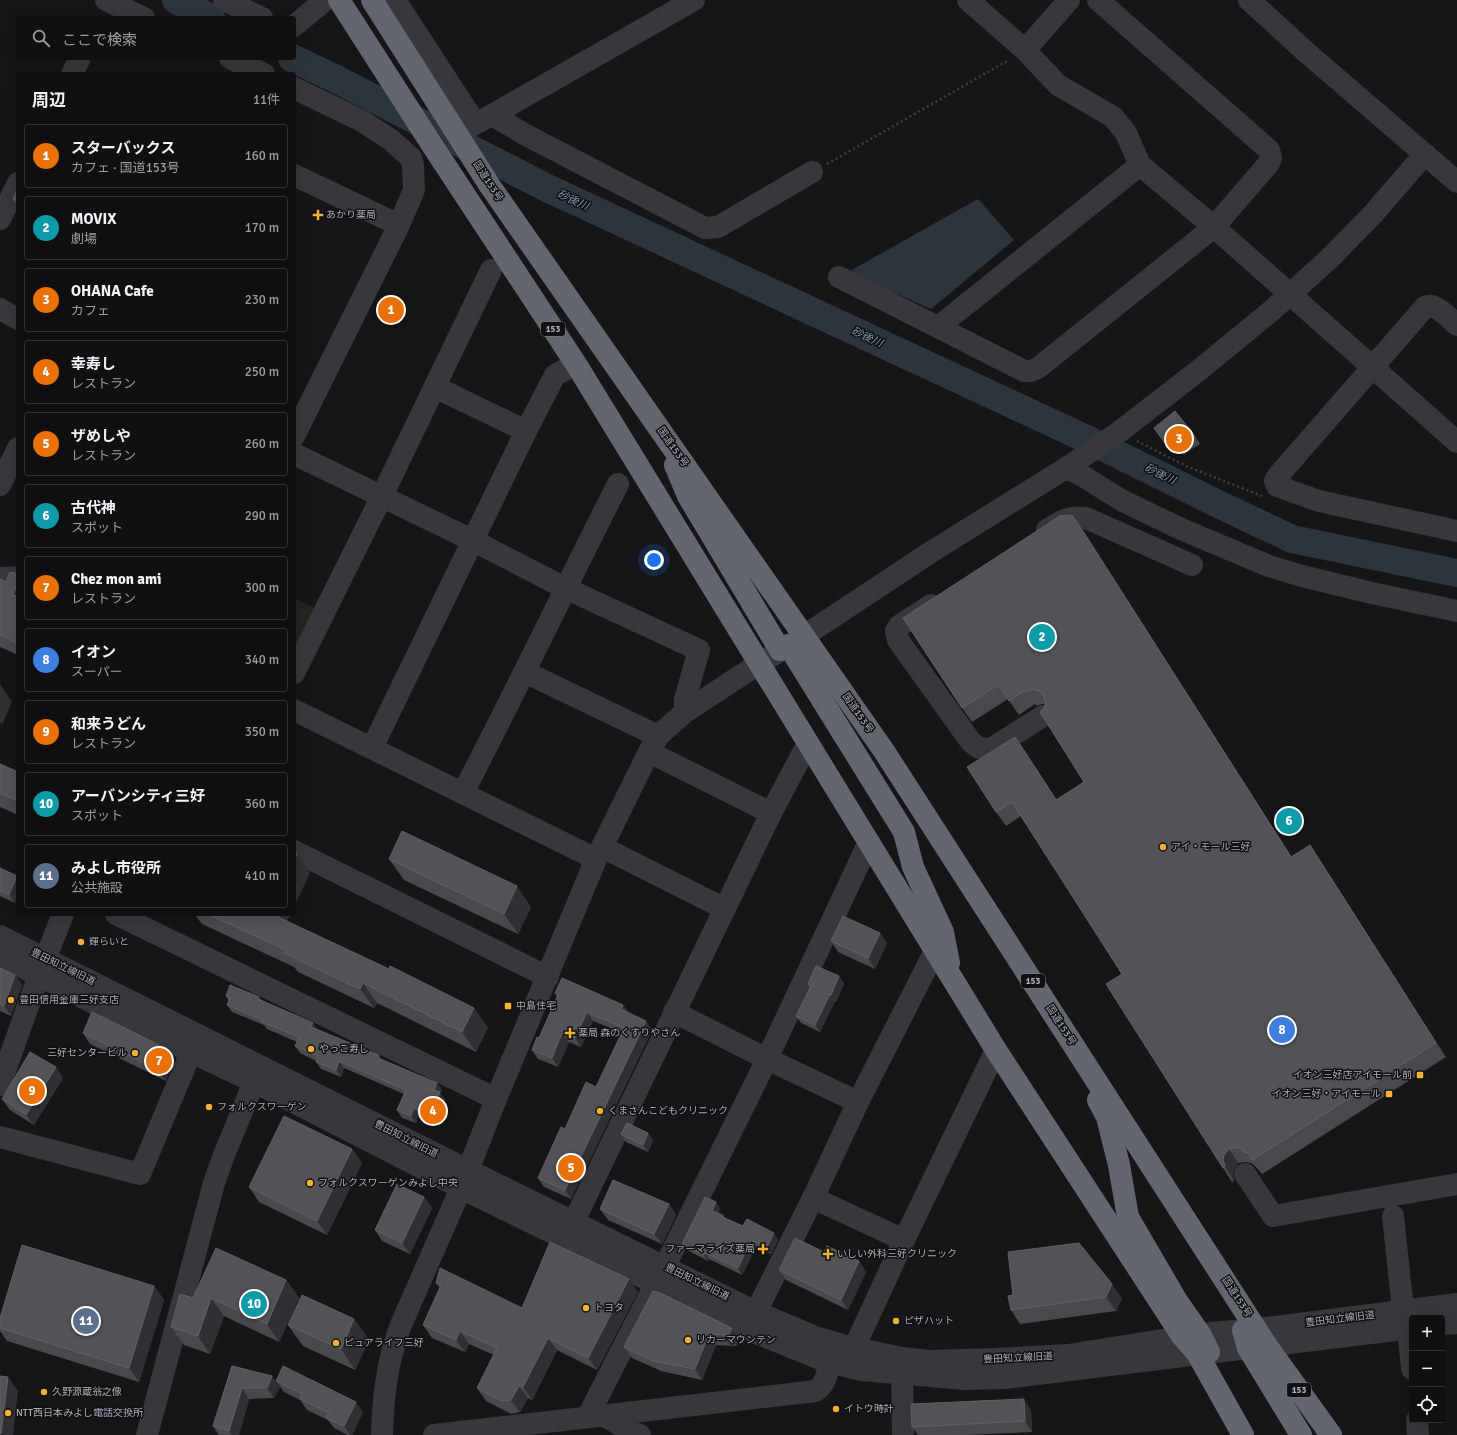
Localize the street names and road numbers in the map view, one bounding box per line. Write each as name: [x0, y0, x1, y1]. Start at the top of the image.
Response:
street label: 国道153号: [470, 158, 506, 204]
road number: 153: [541, 322, 565, 336]
street label: 国道153号: [655, 425, 691, 469]
street label: 国道153号: [840, 691, 876, 735]
street label: 豊田知立線旧道: [29, 946, 97, 988]
road number: 153: [1021, 974, 1045, 988]
street label: 国道153号: [1043, 1002, 1079, 1048]
street label: 豊田知立線旧道: [372, 1118, 440, 1160]
street label: 豊田知立線旧道: [663, 1261, 731, 1303]
street label: 国道153号: [1219, 1274, 1255, 1320]
street label: 豊田知立線旧道: [1305, 1309, 1375, 1329]
street label: 豊田知立線旧道: [983, 1350, 1053, 1366]
road number: 153: [1287, 1383, 1311, 1397]

